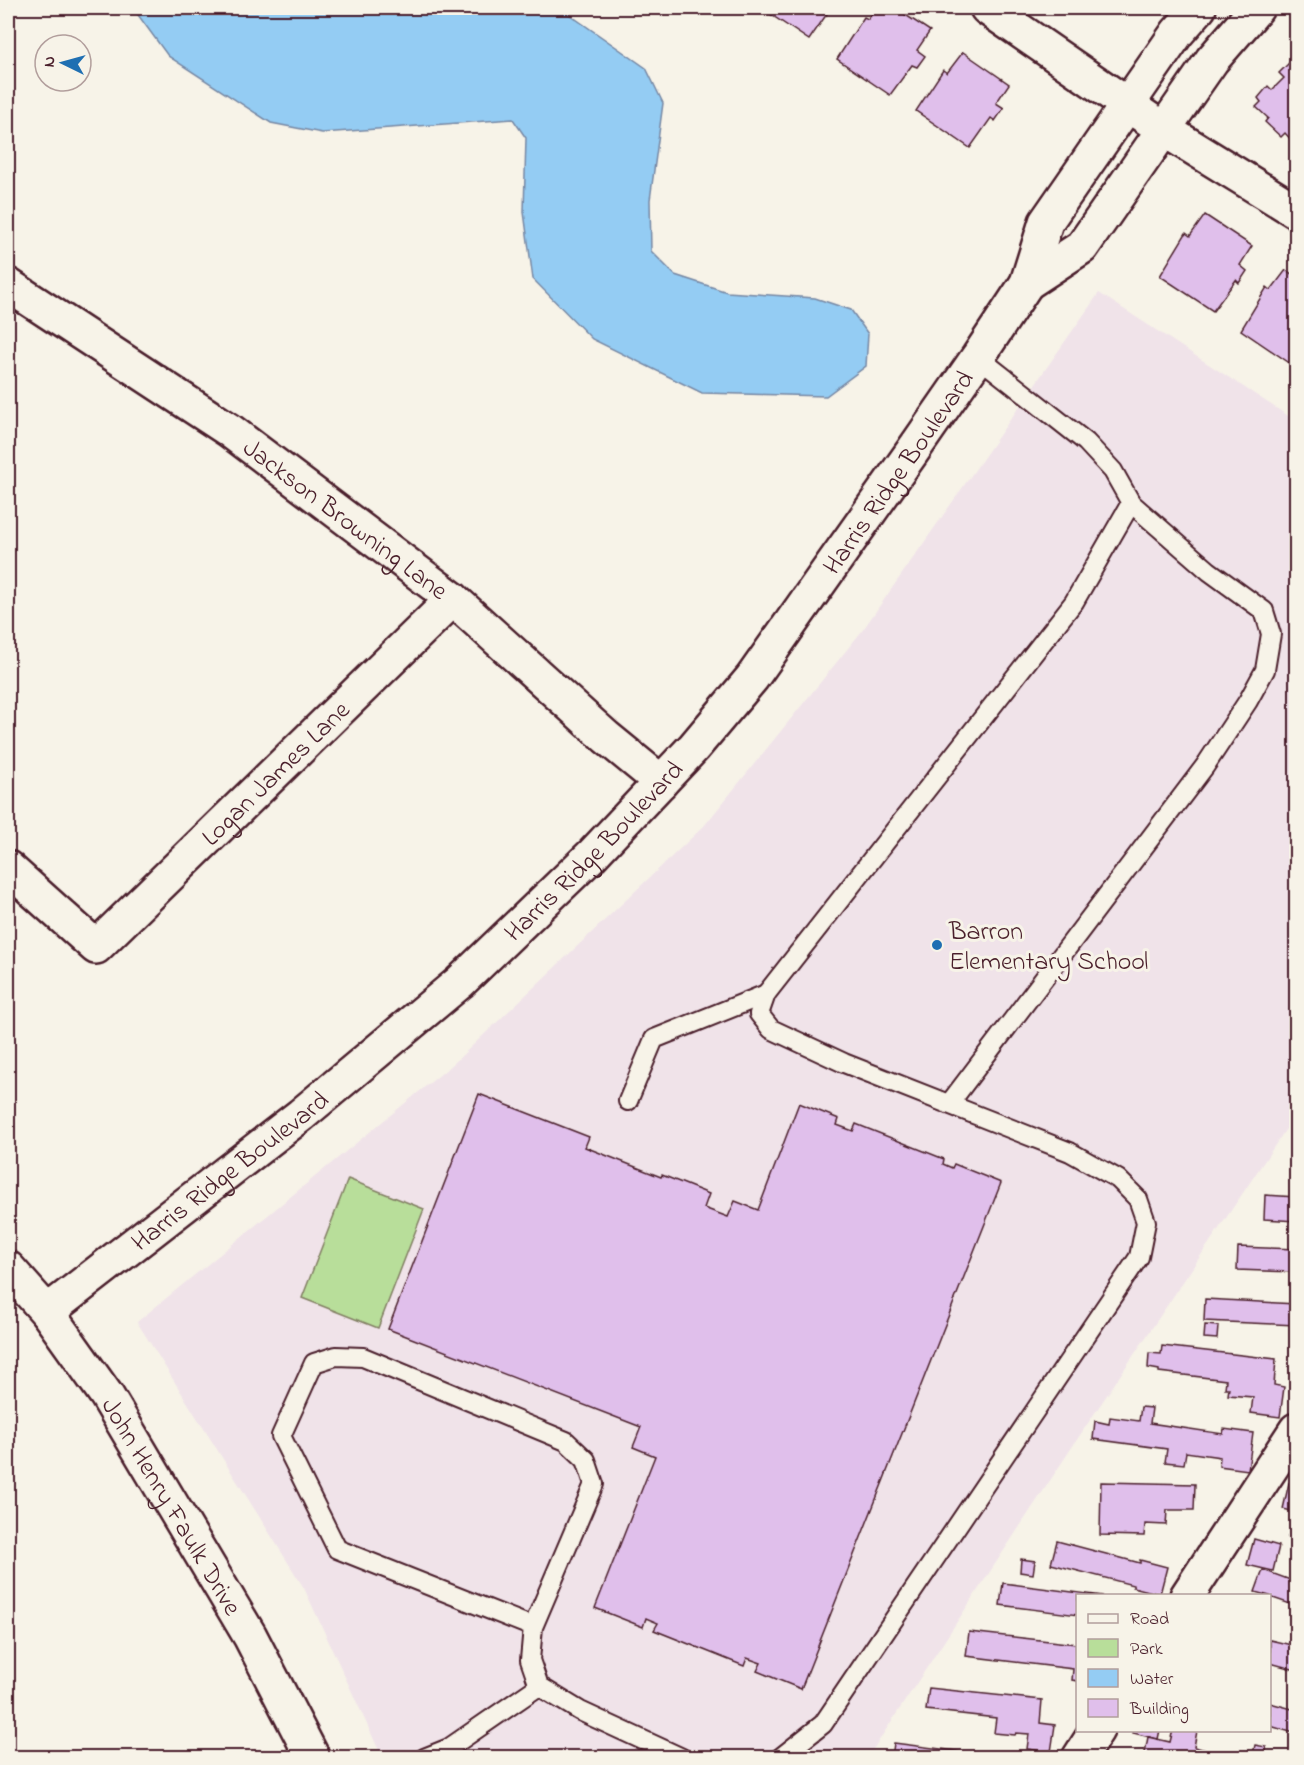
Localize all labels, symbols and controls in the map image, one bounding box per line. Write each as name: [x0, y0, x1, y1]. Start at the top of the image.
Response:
north arrow: [33, 33, 93, 93]
text: N: [38, 55, 62, 68]
street label: Harris Ridge Boulevard: [815, 363, 985, 583]
street label: Jackson Browning Lane: [234, 431, 455, 611]
street label: Logan James Lane: [194, 693, 360, 856]
street label: Harris Ridge Boulevard: [497, 753, 694, 952]
place label: Barron Elementary School: [948, 914, 1148, 982]
marker: Barron Elementary School: [930, 938, 944, 952]
street label: Harris Ridge Boulevard: [124, 1083, 339, 1262]
street label: John Henry Faulk Drive: [90, 1391, 250, 1624]
legend: [1076, 1594, 1271, 1732]
text: Road: [1130, 1607, 1169, 1633]
text: Park: [1130, 1637, 1163, 1663]
text: Water: [1130, 1667, 1174, 1693]
text: Building: [1129, 1697, 1189, 1724]

